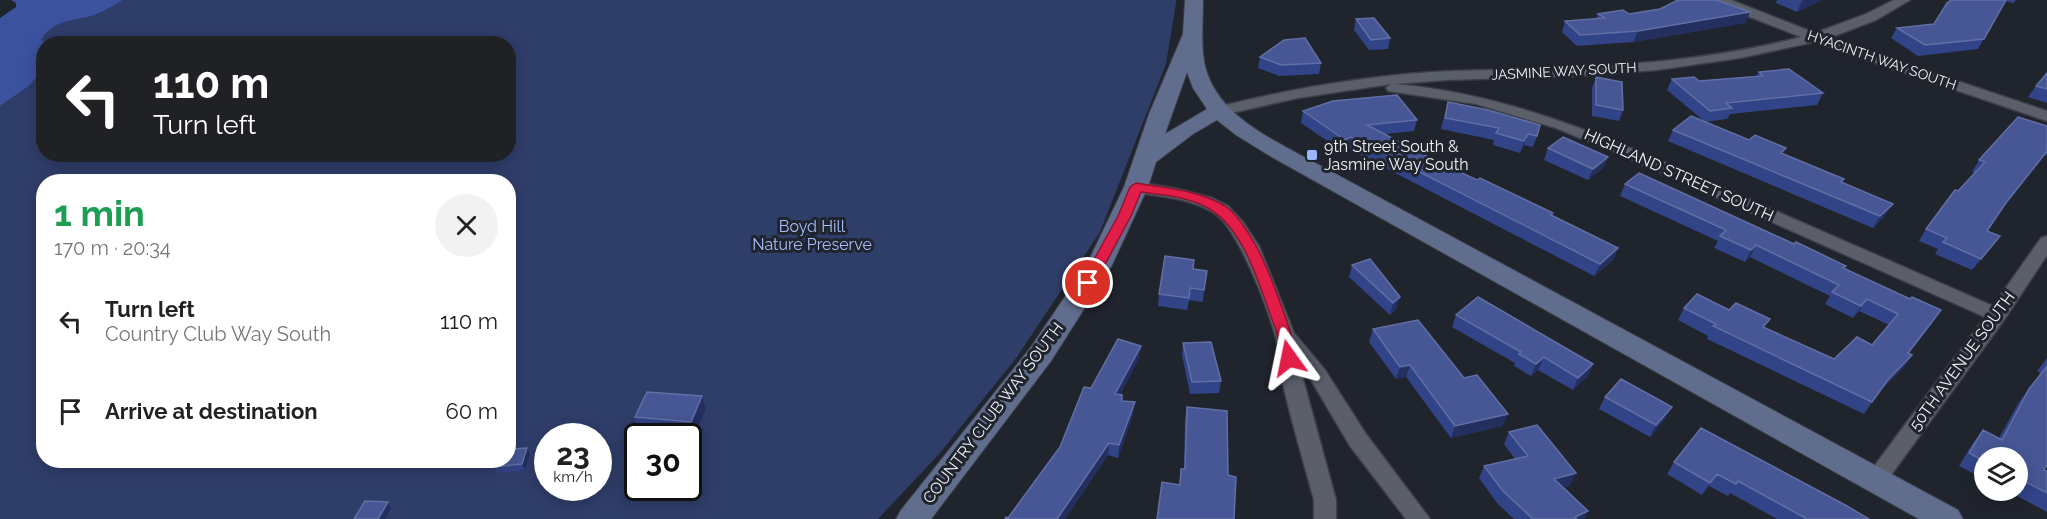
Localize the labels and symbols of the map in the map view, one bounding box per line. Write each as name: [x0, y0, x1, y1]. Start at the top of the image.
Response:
street label: HYACINTH WAY SOUTH: [1806, 27, 1958, 93]
street label: JASMINE WAY SOUTH: [1491, 59, 1637, 83]
street label: HIGHLAND STREET SOUTH: [1581, 125, 1777, 225]
place label: 9th Street South & Jasmine Way South: [1324, 137, 1469, 174]
marker: 9th Street South & Jasmine Way South: [1305, 148, 1319, 162]
park label: Boyd Hill Nature Preserve: [752, 217, 872, 254]
pin: [1062, 257, 1113, 308]
street label: 50TH AVENUE SOUTH: [1905, 288, 2019, 434]
street label: COUNTRY CLUB WAY SOUTH: [919, 319, 1067, 507]
position arrow: [1257, 326, 1321, 390]
speed limit sign: 30: [624, 423, 702, 501]

